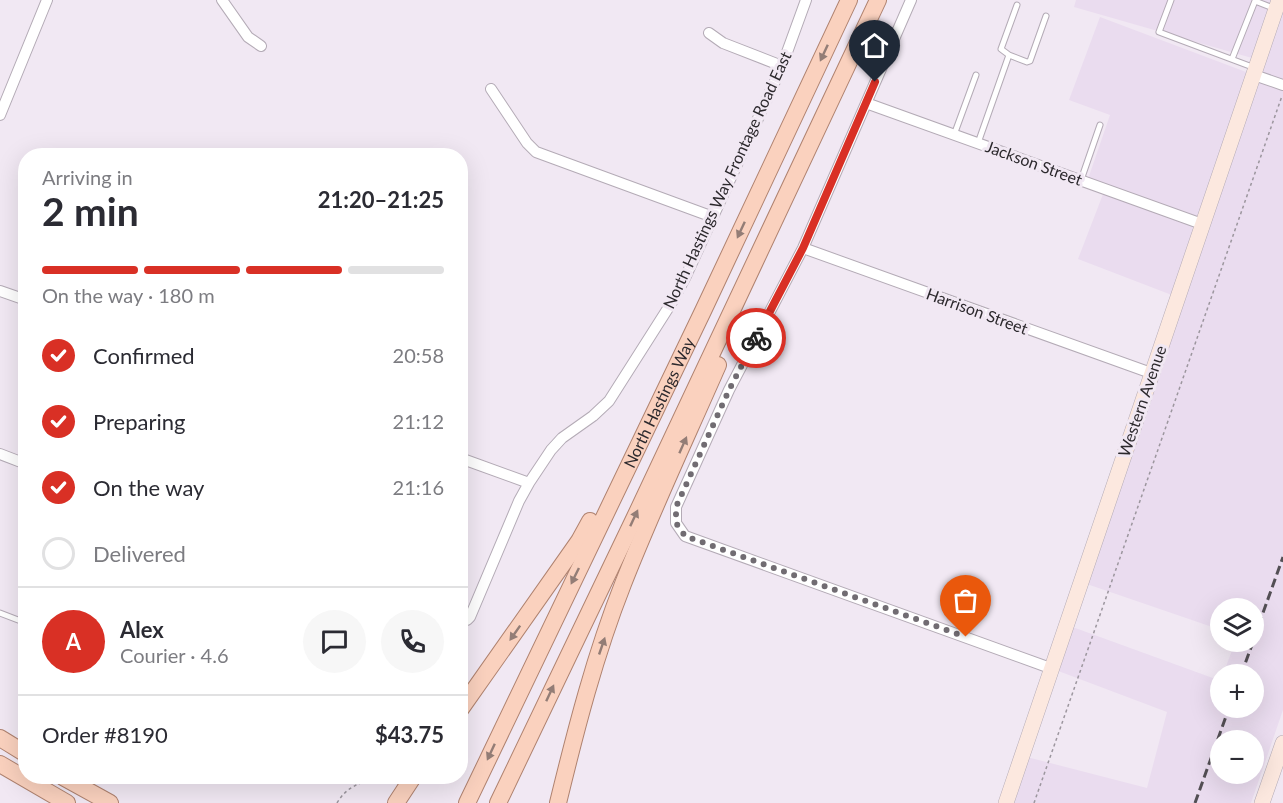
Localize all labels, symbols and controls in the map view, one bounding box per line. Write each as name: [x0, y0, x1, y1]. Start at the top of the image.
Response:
pin: [849, 20, 900, 82]
icon: home: [858, 29, 891, 62]
one-way arrow: [820, 45, 829, 62]
street label: North Hastings Way Frontage Road East: [658, 48, 795, 311]
street label: Jackson Street: [983, 136, 1085, 189]
text: Arriving in: [42, 165, 133, 189]
text: 21:20–21:25: [318, 186, 444, 213]
text: 2 min: [42, 188, 139, 234]
one-way arrow: [737, 221, 746, 238]
text: On the way · 180 m: [42, 283, 215, 307]
street label: Harrison Street: [924, 283, 1031, 338]
courier: [726, 308, 786, 368]
icon: bike: [740, 322, 773, 355]
street label: North Hastings Way: [619, 334, 698, 471]
icon: check: [42, 339, 75, 372]
text: Confirmed: [93, 342, 195, 369]
text: 20:58: [393, 343, 444, 367]
street label: Western Avenue: [1114, 343, 1169, 459]
icon: check: [42, 405, 75, 438]
text: Preparing: [93, 408, 185, 435]
text: 21:12: [393, 409, 444, 433]
one-way arrow: [678, 437, 687, 454]
icon: check: [42, 471, 75, 504]
text: On the way: [93, 474, 204, 501]
text: 21:16: [393, 475, 444, 499]
one-way arrow: [630, 509, 639, 526]
text: Delivered: [93, 540, 186, 567]
one-way arrow: [571, 567, 581, 585]
pin: [940, 575, 991, 637]
icon: bag: [949, 584, 982, 617]
map controls: [1210, 598, 1264, 784]
button: layers: [1210, 598, 1264, 652]
button: chat: [303, 610, 366, 673]
button: phone: [381, 610, 444, 673]
text: Alex: [120, 616, 164, 643]
one-way arrow: [510, 625, 521, 641]
text: A: [66, 628, 81, 655]
one-way arrow: [597, 636, 607, 654]
text: Courier · 4.6: [120, 643, 229, 667]
button: +: [1210, 664, 1264, 718]
one-way arrow: [545, 685, 554, 702]
text: Order #8190: [42, 721, 168, 748]
text: $43.75: [375, 721, 444, 748]
button: −: [1210, 730, 1264, 784]
one-way arrow: [487, 743, 496, 760]

